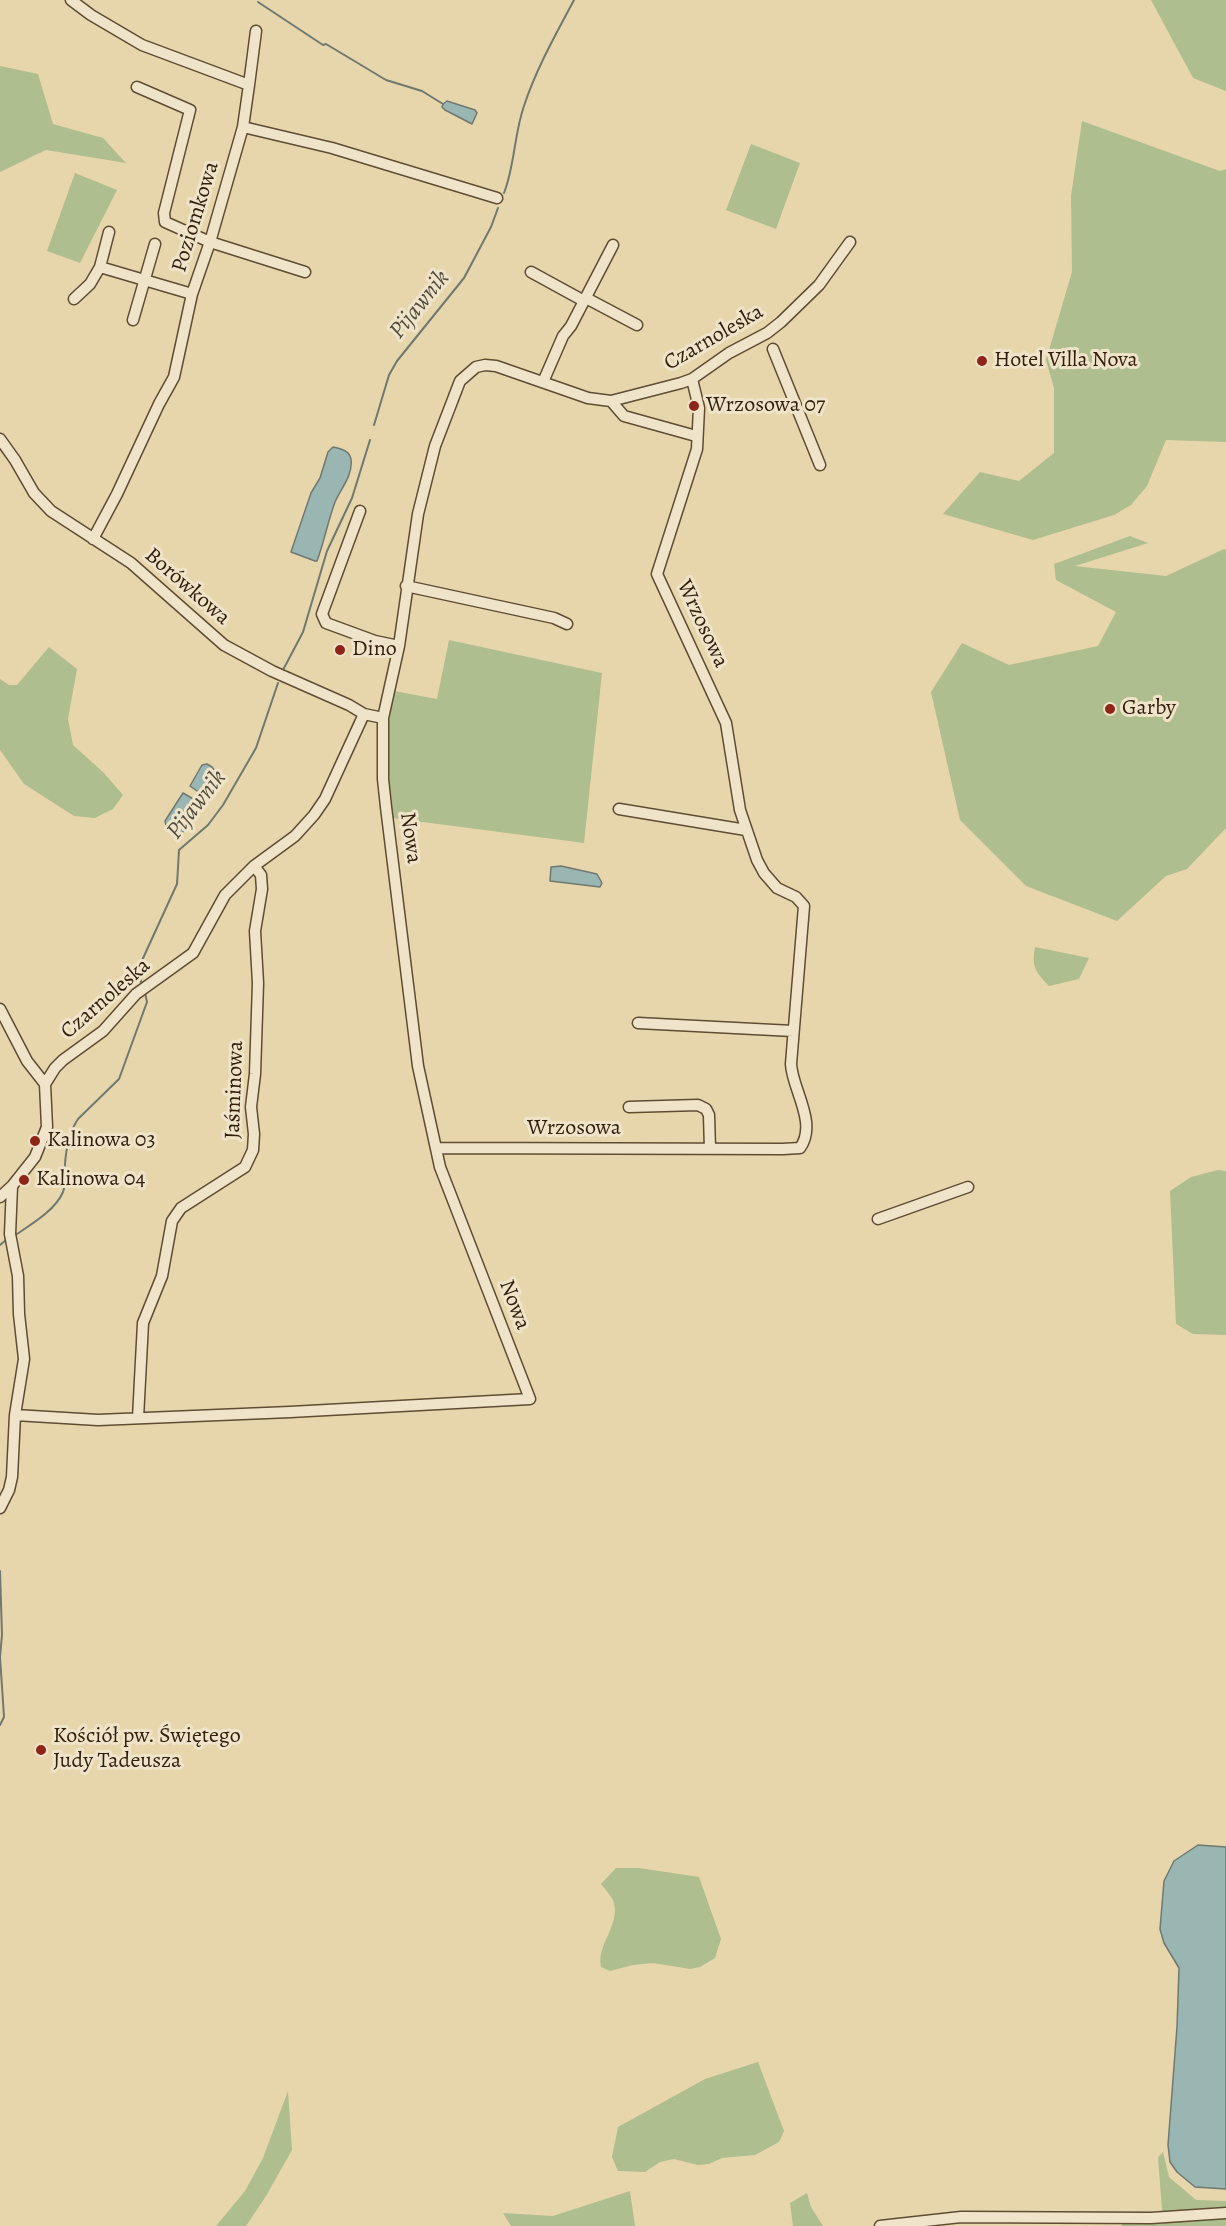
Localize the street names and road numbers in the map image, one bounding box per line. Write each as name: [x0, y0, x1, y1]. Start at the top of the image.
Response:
street label: Poziomkowa: [167, 159, 225, 275]
street label: Czarnoleska: [660, 299, 768, 377]
street label: Borówkowa: [139, 543, 235, 631]
street label: Wrzosowa: [670, 576, 734, 672]
street label: Nowa: [393, 811, 427, 865]
street label: Czarnoleska: [56, 953, 156, 1045]
street label: Jaśminowa: [220, 1040, 250, 1140]
street label: Wrzosowa: [527, 1116, 621, 1142]
street label: Nowa: [492, 1276, 536, 1334]

